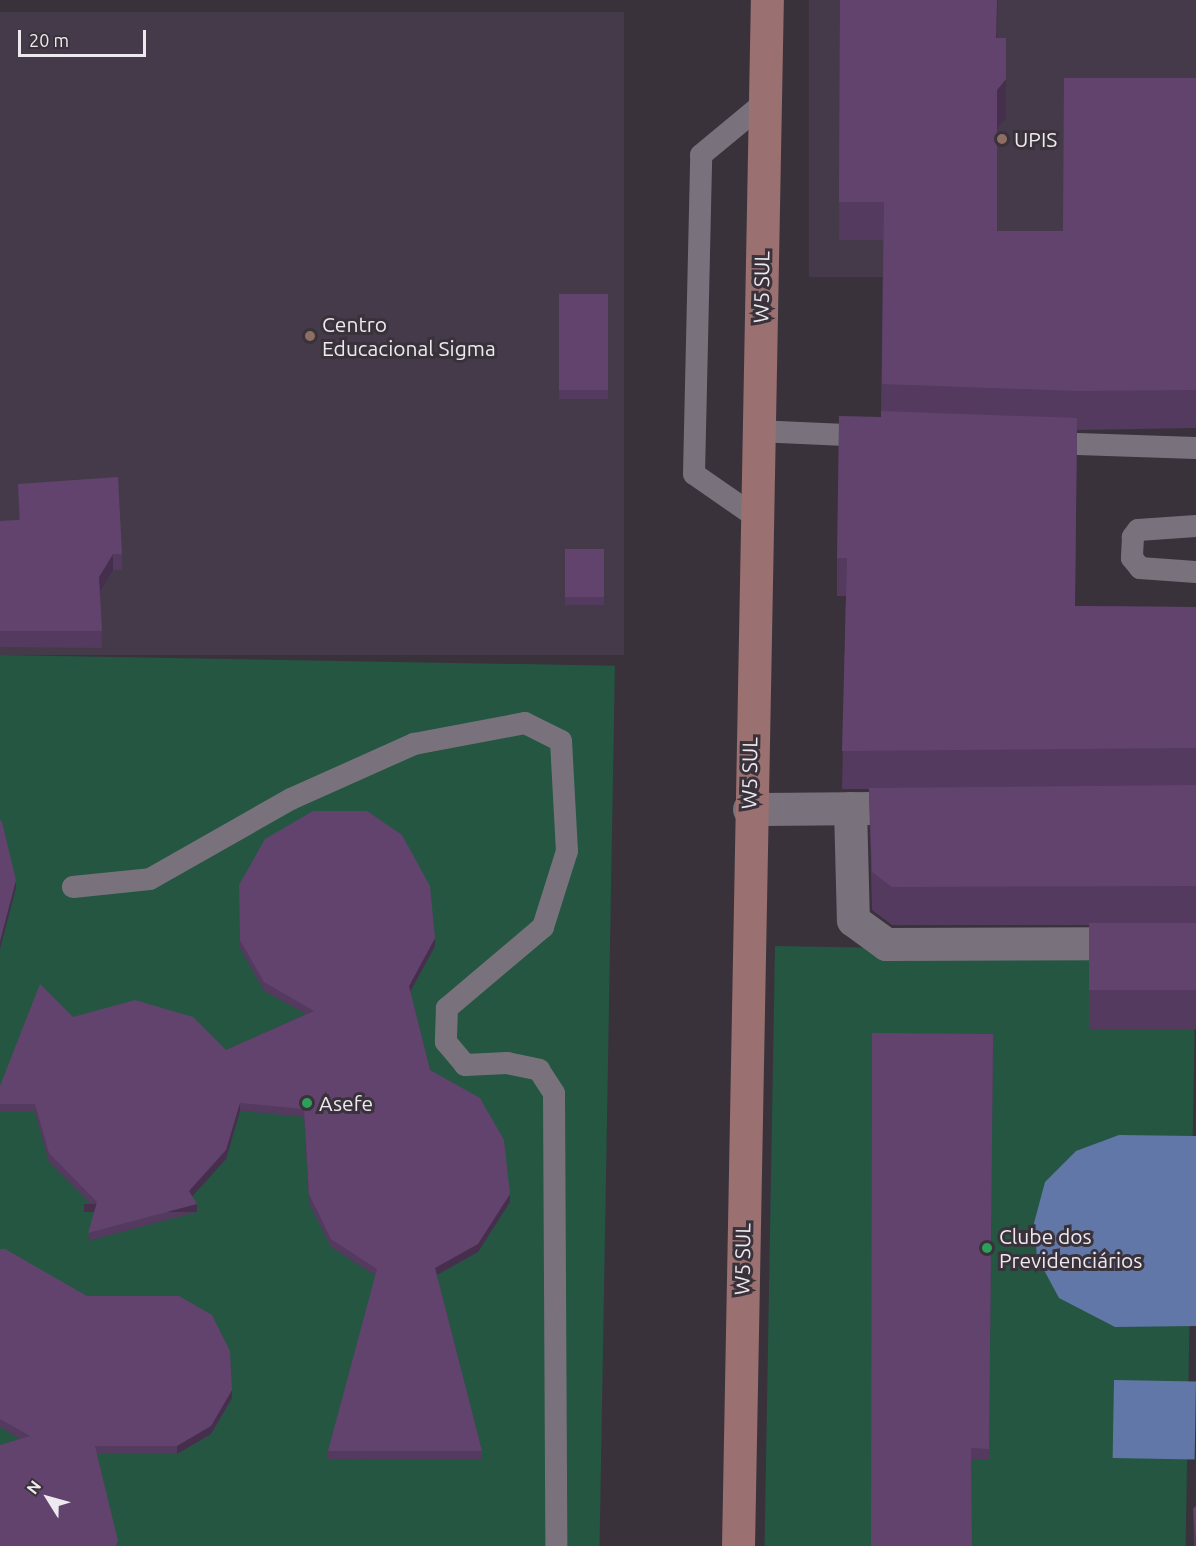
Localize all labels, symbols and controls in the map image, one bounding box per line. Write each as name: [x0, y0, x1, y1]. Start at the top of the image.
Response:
scale bar: [21, 18, 148, 56]
text: 20 m: [29, 30, 69, 50]
place label: UPIS: [1014, 126, 1057, 152]
marker: UPIS: [995, 132, 1009, 146]
street label: W5 SUL: [748, 251, 774, 323]
place label: Centro Educacional Sigma: [322, 311, 496, 361]
marker: Centro Educacional Sigma: [303, 329, 317, 343]
street label: W5 SUL: [736, 737, 762, 809]
place label: Asefe: [319, 1090, 373, 1116]
marker: Asefe: [300, 1096, 314, 1110]
street label: W5 SUL: [729, 1223, 755, 1295]
place label: Clube dos Previdenciários: [999, 1223, 1142, 1273]
marker: Clube dos Previdenciários: [980, 1241, 994, 1255]
north arrow: [18, 1468, 78, 1528]
text: N: [23, 1477, 44, 1497]

